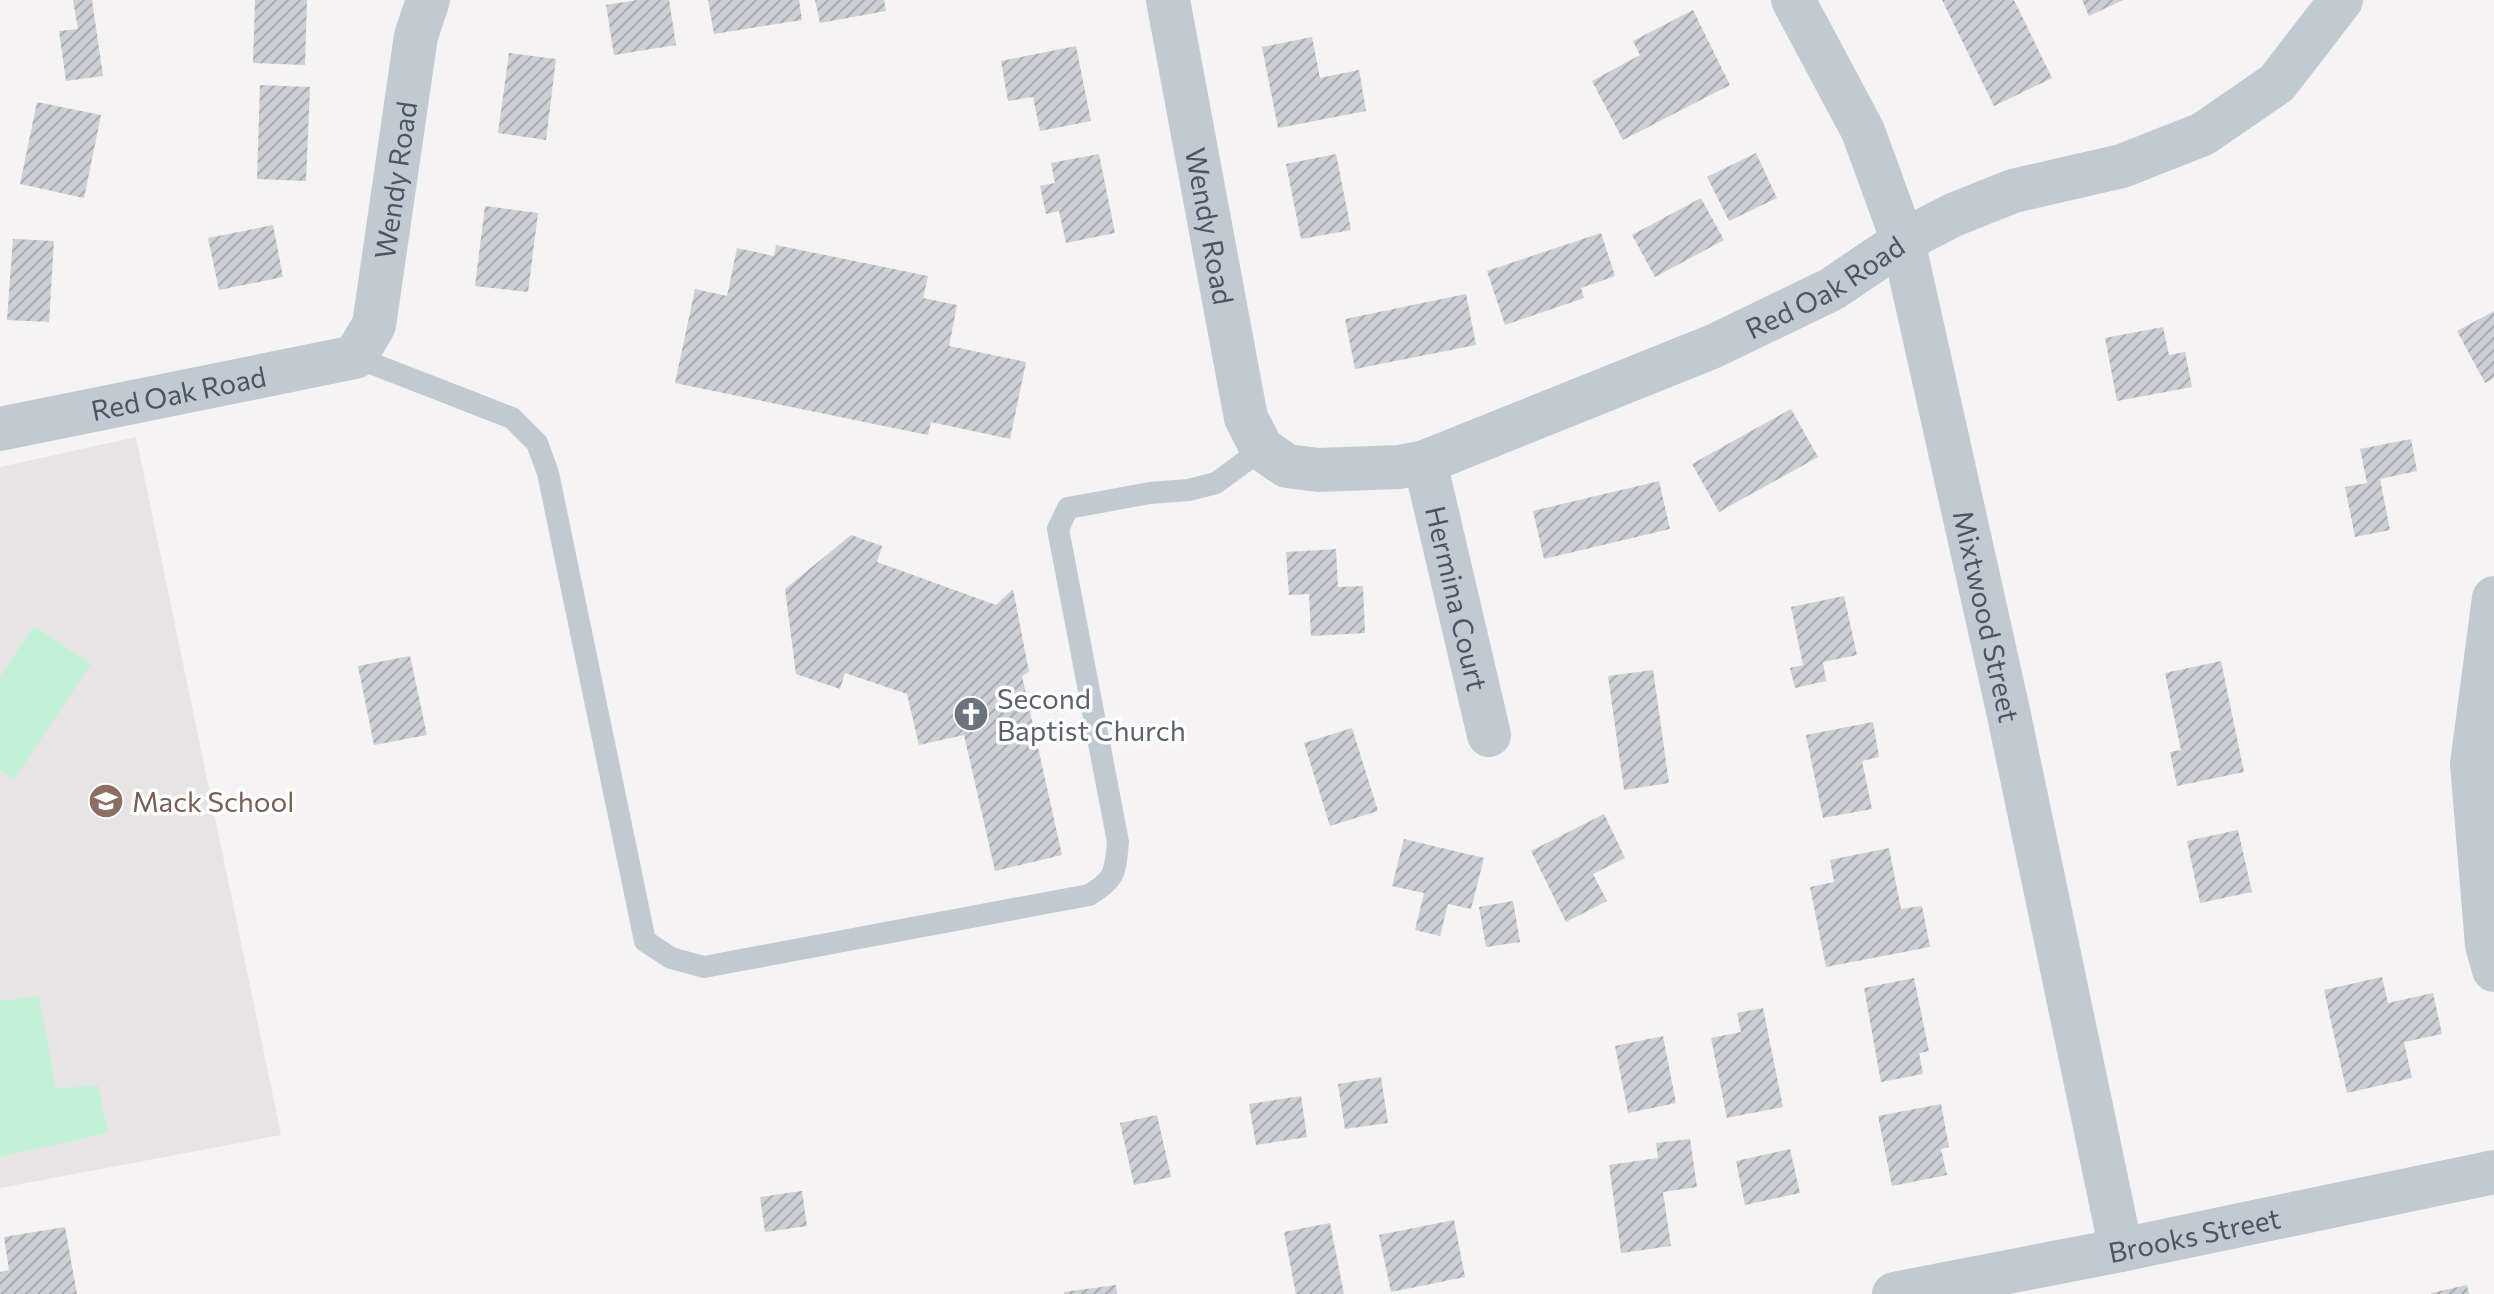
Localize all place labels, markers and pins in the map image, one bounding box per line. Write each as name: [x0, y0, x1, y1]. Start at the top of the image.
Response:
place label: Second Baptist Church: [997, 681, 1186, 747]
church icon: Second Baptist Church: [952, 695, 990, 733]
school or university icon: Mack School: [87, 782, 125, 820]
place label: Mack School: [132, 784, 294, 818]

